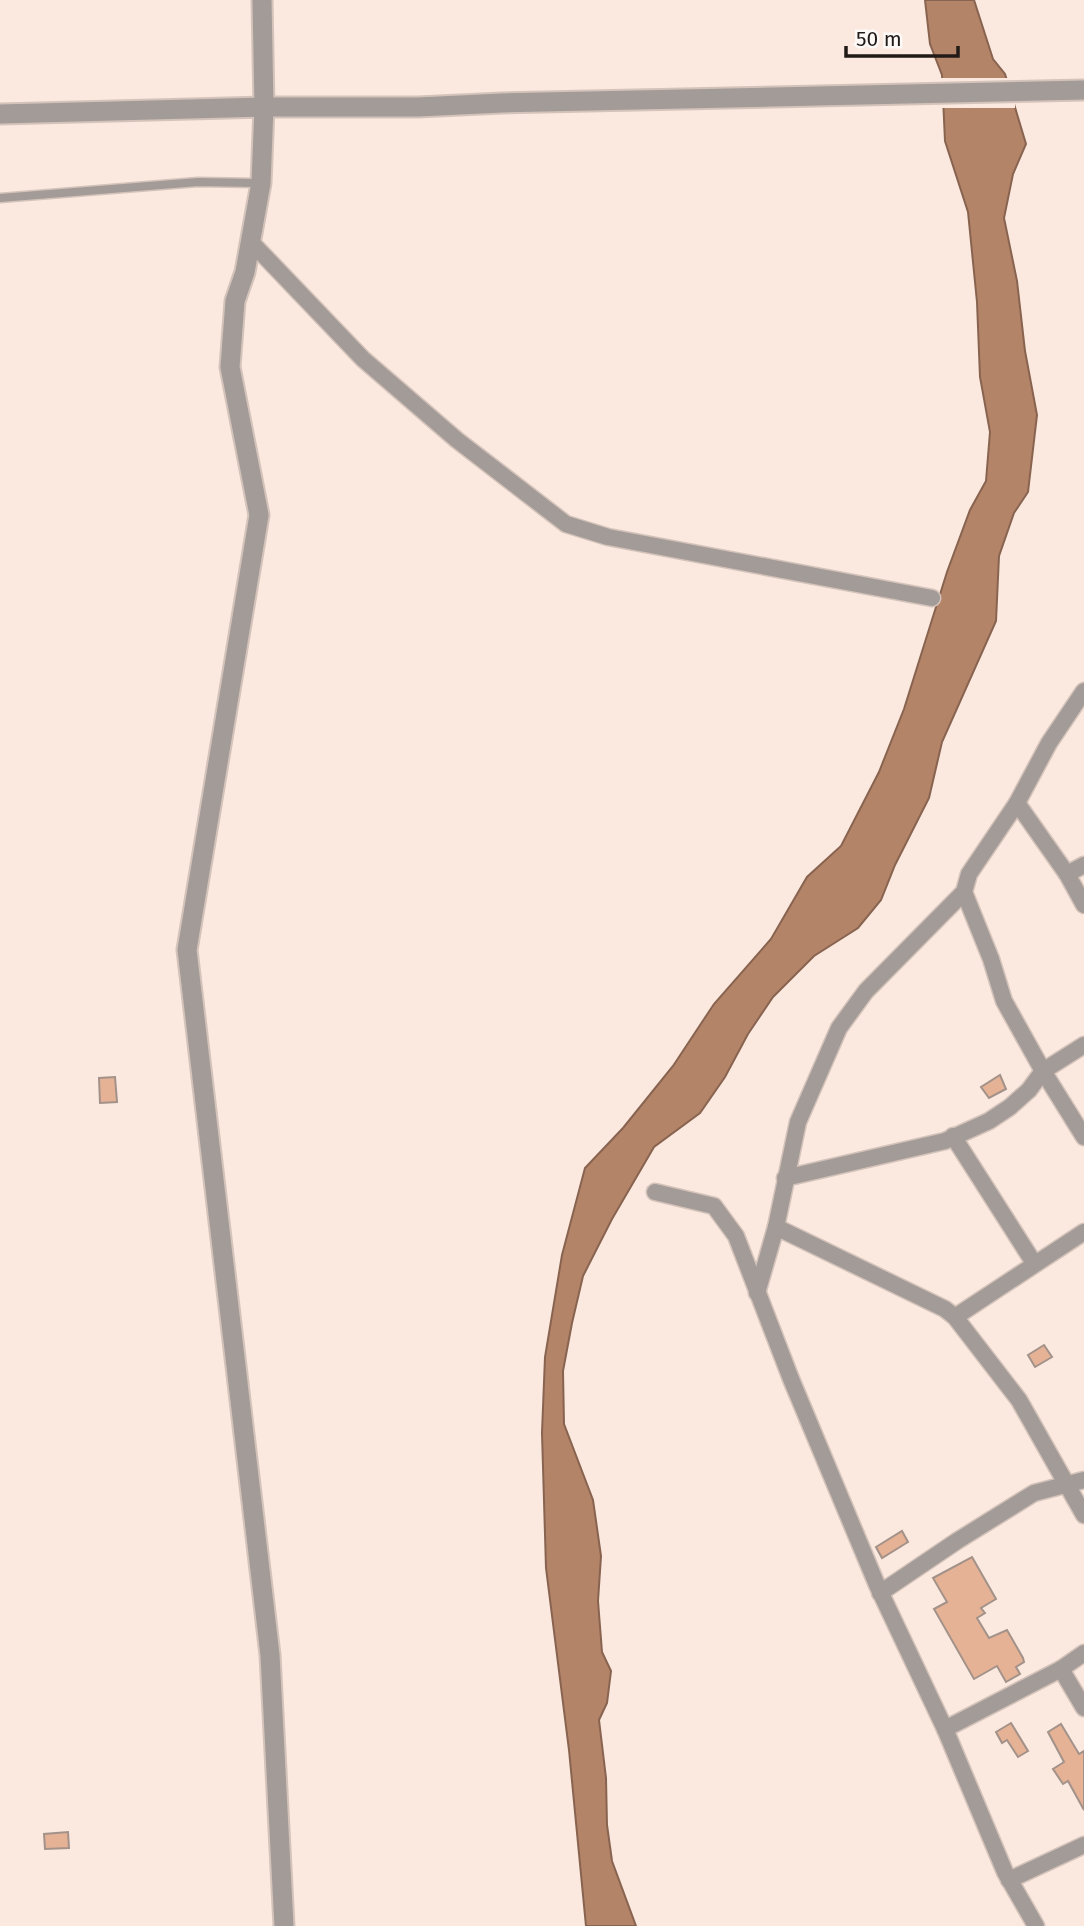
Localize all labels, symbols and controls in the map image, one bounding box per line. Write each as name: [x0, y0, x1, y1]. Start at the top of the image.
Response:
scale bar: [846, 14, 958, 58]
text: 50 m: [856, 26, 902, 52]

